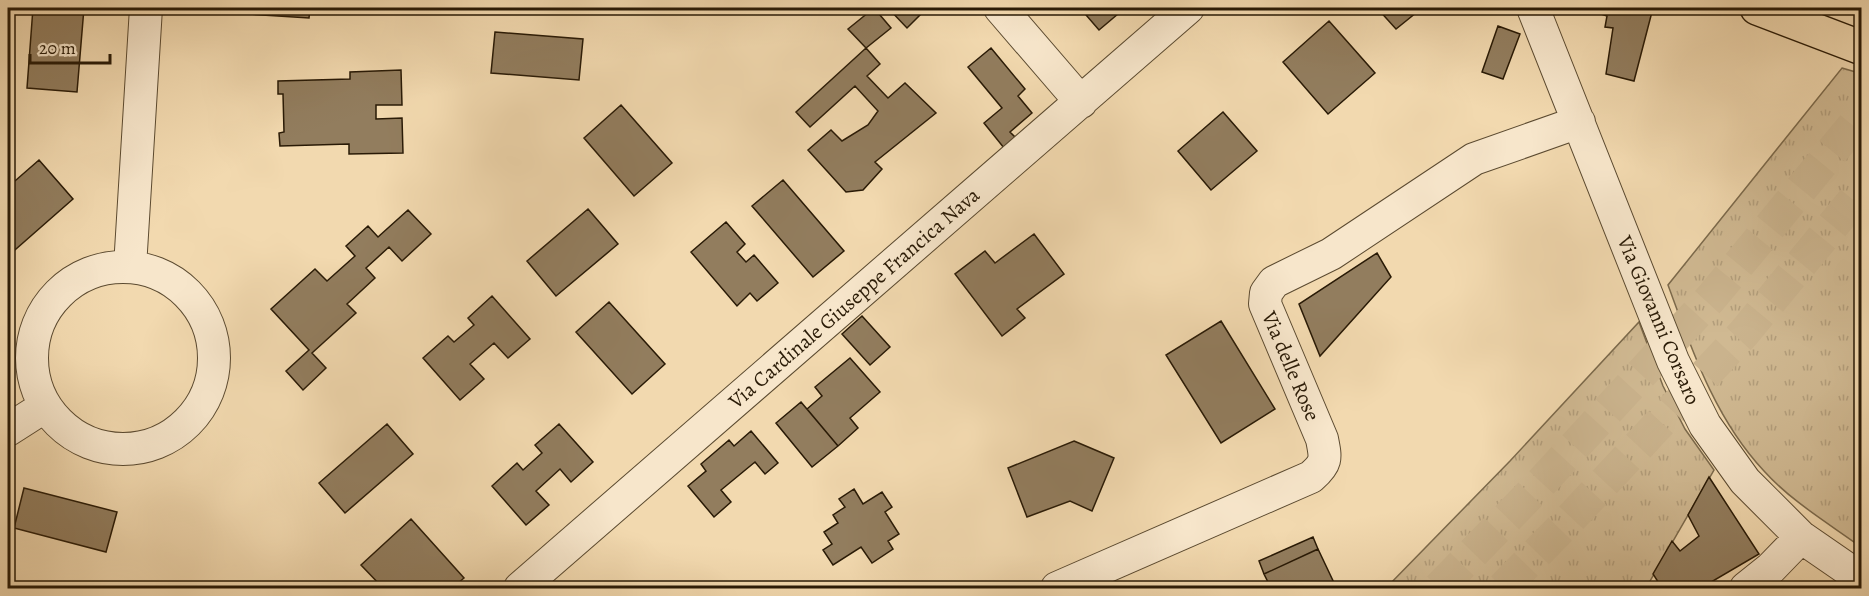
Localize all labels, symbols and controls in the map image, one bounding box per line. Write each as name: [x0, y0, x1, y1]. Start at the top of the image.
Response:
scale bar: [30, 27, 110, 65]
text: 20 m: [39, 36, 76, 60]
street label: Via Cardinale Giuseppe Francica Nava: [722, 181, 986, 416]
street label: Via Giovanni Corsaro: [1610, 230, 1707, 409]
street label: Via delle Rose: [1255, 306, 1327, 425]

